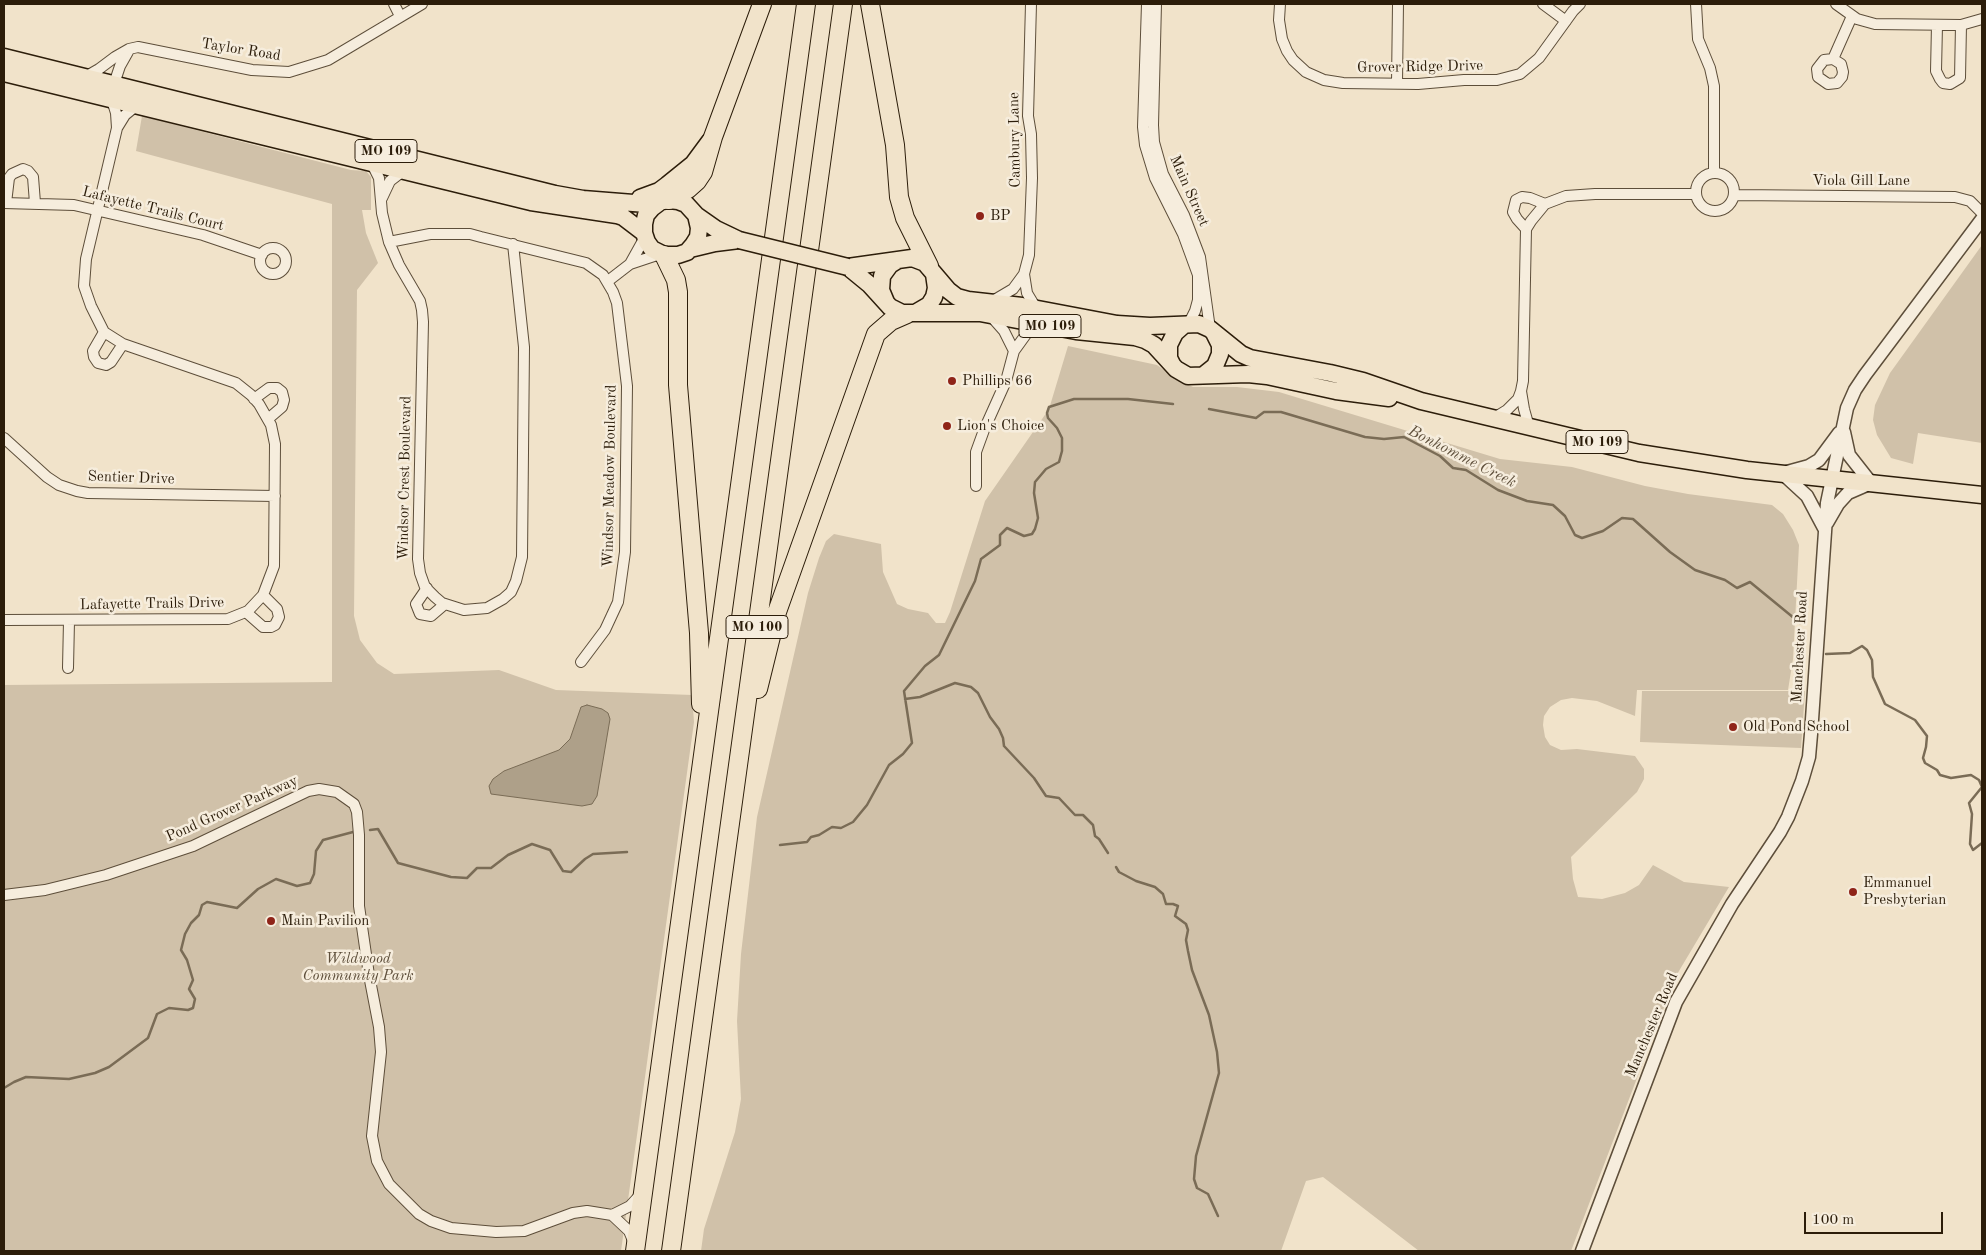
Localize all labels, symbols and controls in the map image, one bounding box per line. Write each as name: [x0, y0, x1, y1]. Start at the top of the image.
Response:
street label: Taylor Road: [200, 35, 282, 65]
street label: Grover Ridge Drive: [1357, 57, 1483, 77]
street label: Cambury Lane: [1005, 92, 1025, 188]
road number: MO 109: [355, 140, 417, 162]
street label: Main Street: [1165, 153, 1213, 229]
street label: Viola Gill Lane: [1812, 172, 1910, 190]
street label: Lafayette Trails Court: [80, 183, 226, 235]
place label: BP: [990, 207, 1011, 225]
marker: BP: [974, 210, 986, 222]
road number: MO 109: [1019, 314, 1081, 338]
place label: Phillips 66: [962, 372, 1032, 390]
marker: Phillips 66: [946, 375, 958, 387]
street label: Windsor Meadow Boulevard: [599, 384, 621, 568]
street label: Windsor Crest Boulevard: [395, 396, 415, 560]
place label: Lion's Choice: [957, 417, 1044, 435]
marker: Lion's Choice: [941, 420, 953, 432]
water label: Bonhomme Creek: [1405, 422, 1519, 492]
road number: MO 109: [1566, 431, 1628, 454]
street label: Sentier Drive: [87, 467, 175, 489]
street label: Manchester Road: [1788, 591, 1812, 703]
street label: Lafayette Trails Drive: [80, 594, 224, 614]
road number: MO 100: [726, 616, 788, 638]
place label: Old Pond School: [1743, 718, 1849, 736]
marker: Old Pond School: [1727, 721, 1739, 733]
street label: Pond Grover Parkway: [163, 772, 301, 846]
place label: Emmanuel Presbyterian: [1863, 874, 1946, 909]
marker: Emmanuel Presbyterian: [1847, 886, 1859, 898]
place label: Main Pavilion: [281, 912, 369, 930]
marker: Main Pavilion: [265, 915, 277, 927]
park label: Wildwood Community Park: [303, 950, 413, 985]
street label: Manchester Road: [1622, 970, 1682, 1080]
scale bar: [1806, 1202, 1945, 1234]
text: 100 m: [1812, 1213, 1854, 1228]

